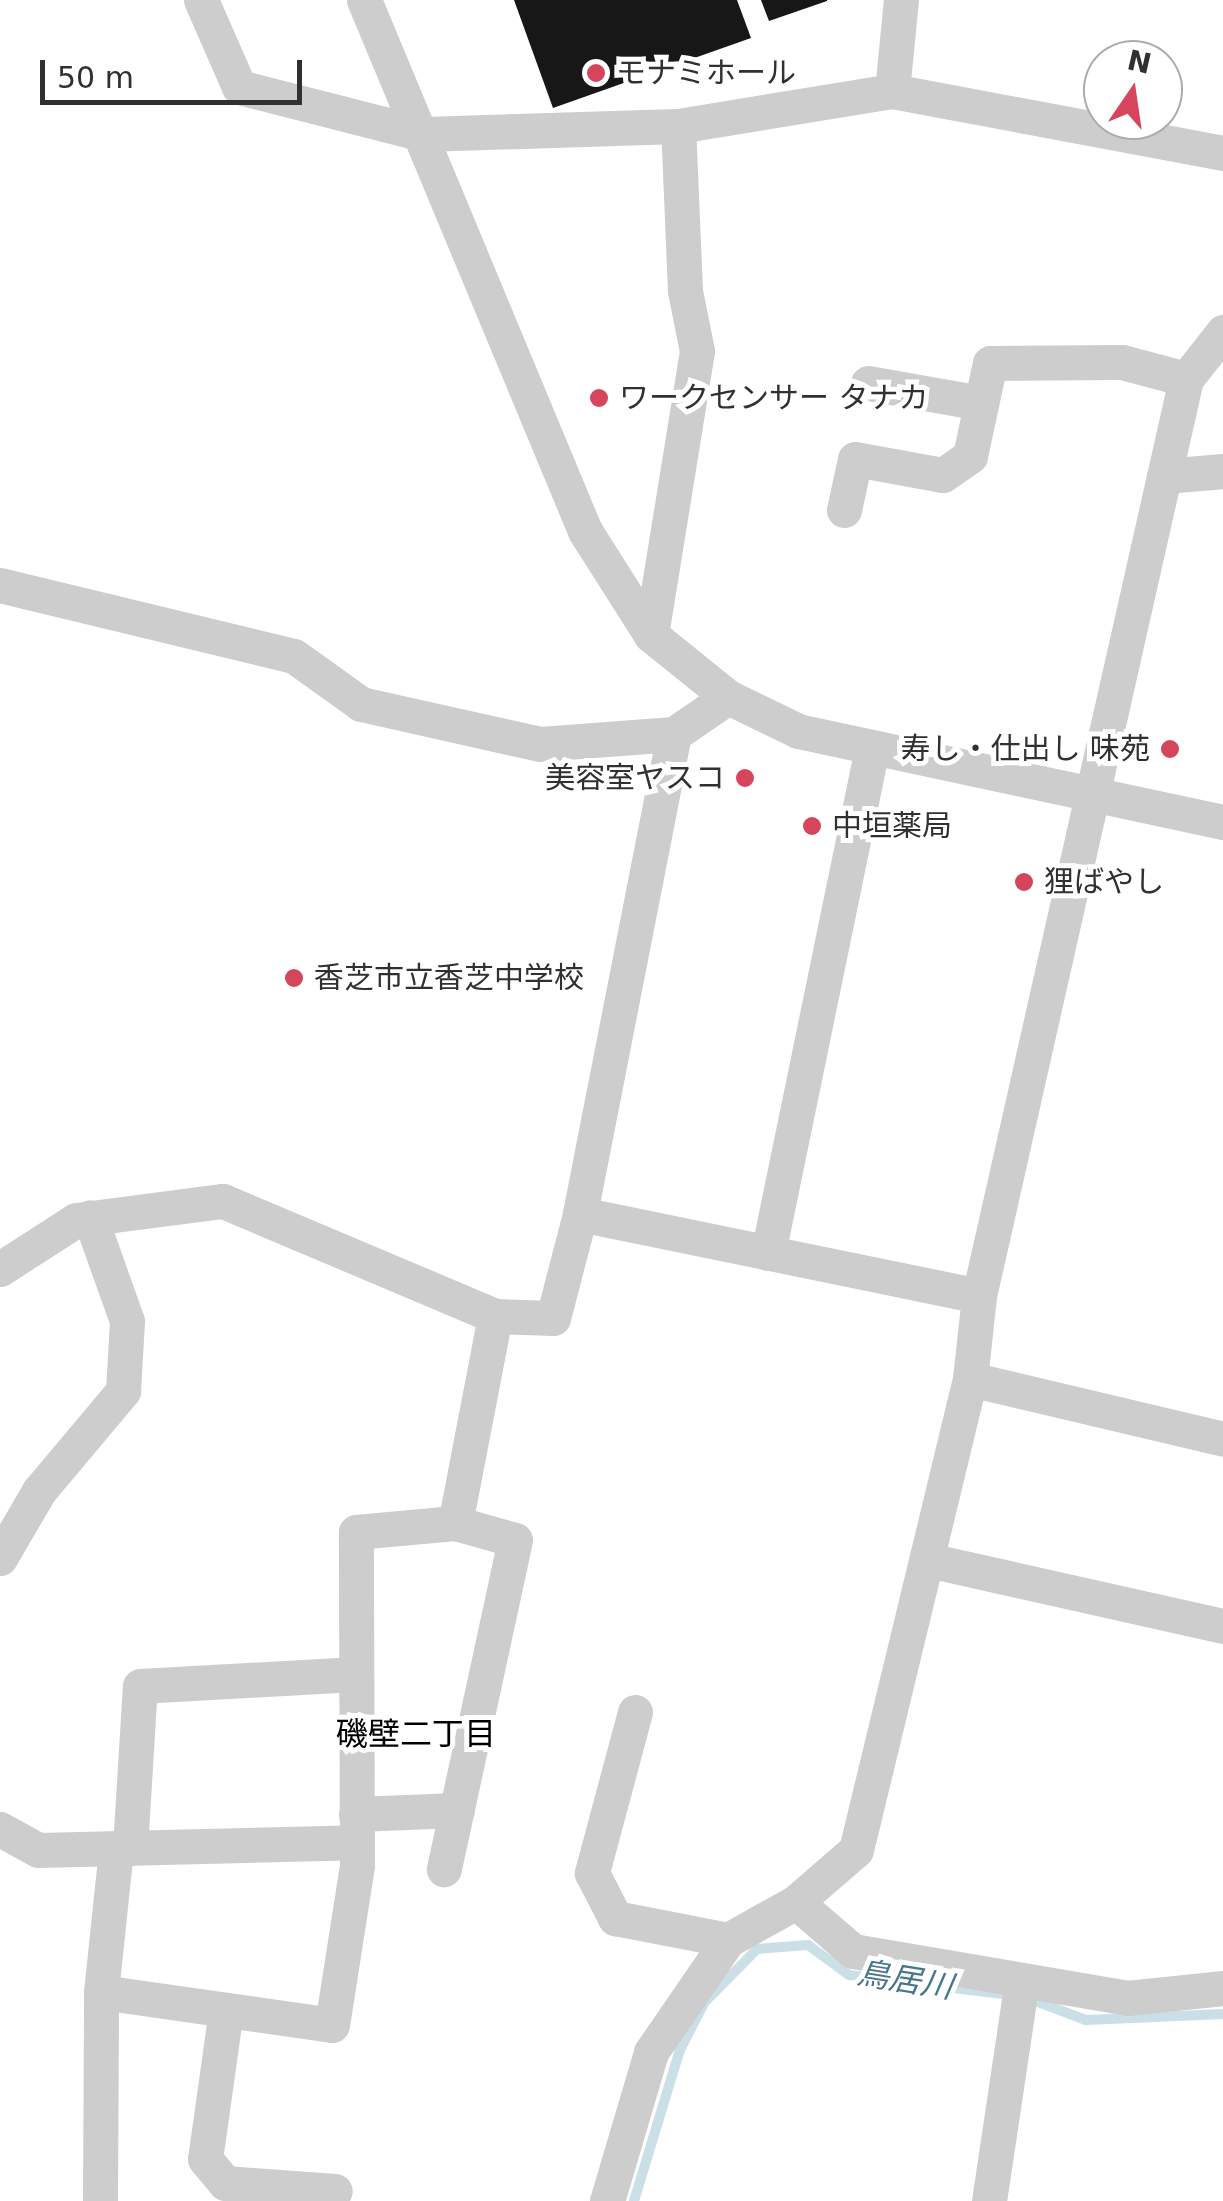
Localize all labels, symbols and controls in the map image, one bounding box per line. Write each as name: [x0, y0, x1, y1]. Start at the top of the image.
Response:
scale bar: [45, 40, 308, 102]
north arrow: [1083, 40, 1183, 140]
text: N: [1124, 44, 1155, 81]
place label: モナミホール: [616, 55, 796, 91]
text: 50 m: [57, 60, 134, 95]
marker: モナミホール: [585, 62, 607, 84]
place label: ワークセンサー タナカ: [619, 380, 929, 416]
marker: ワークセンサー タナカ: [588, 387, 610, 409]
place label: 寿し・仕出し 味苑: [900, 731, 1150, 767]
marker: 寿し・仕出し 味苑: [1159, 738, 1181, 760]
place label: 美容室ヤスコ: [545, 760, 725, 796]
marker: 美容室ヤスコ: [734, 767, 756, 789]
place label: 中垣薬局: [832, 808, 952, 844]
marker: 中垣薬局: [801, 815, 823, 837]
place label: 狸ばやし: [1044, 864, 1164, 900]
marker: 狸ばやし: [1013, 871, 1035, 893]
place label: 香芝市立香芝中学校: [314, 960, 584, 996]
marker: 香芝市立香芝中学校: [283, 967, 305, 989]
district label: 磯壁二丁目: [336, 1715, 496, 1753]
water label: 鳥居川: [855, 1954, 955, 2006]

